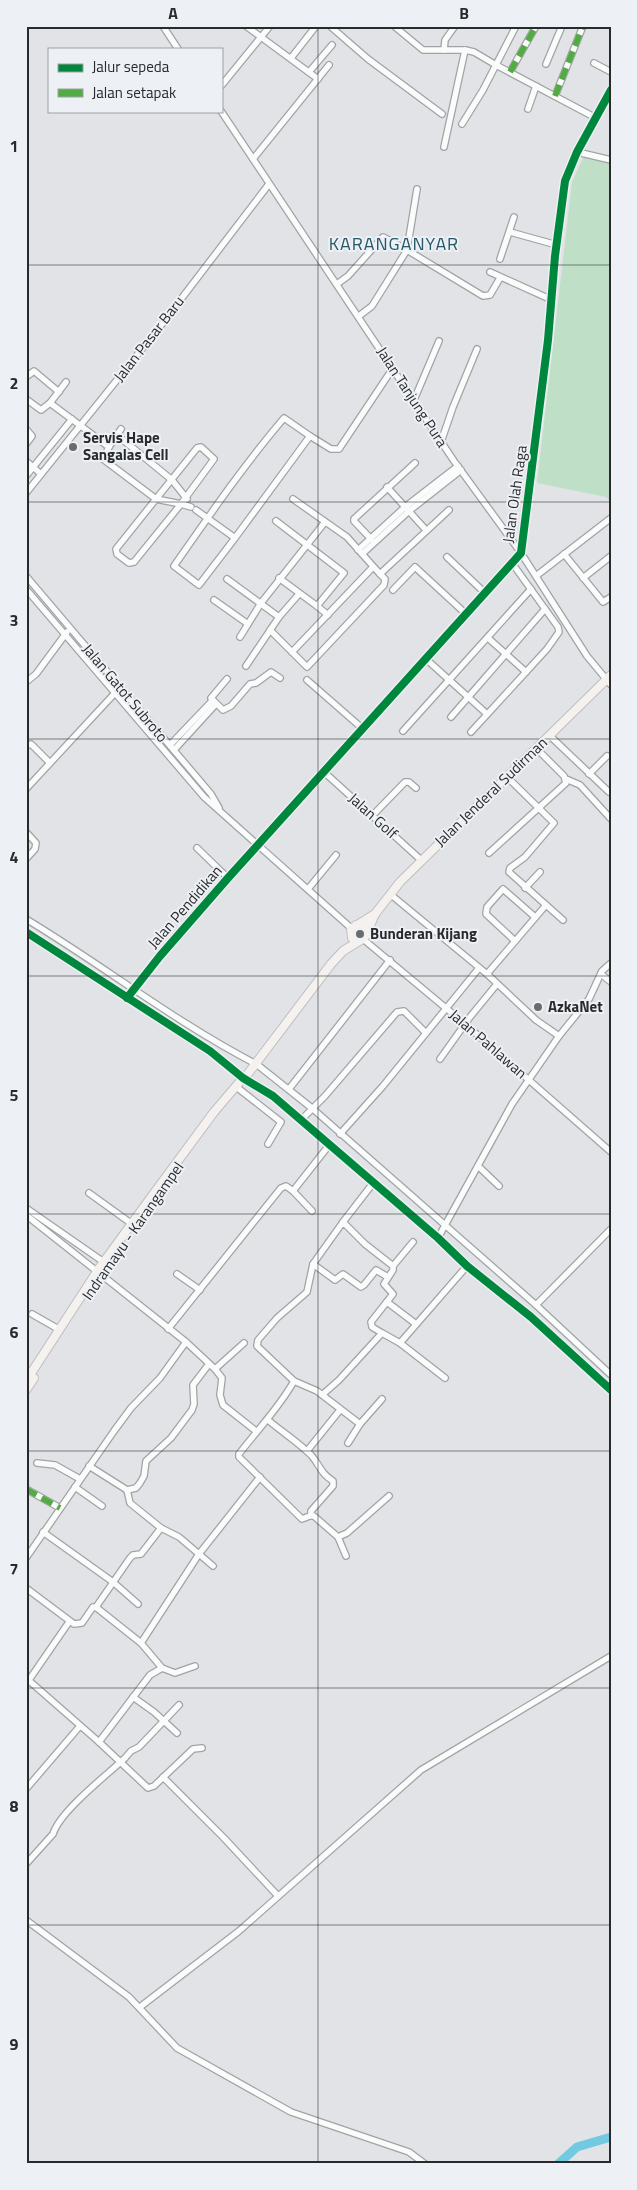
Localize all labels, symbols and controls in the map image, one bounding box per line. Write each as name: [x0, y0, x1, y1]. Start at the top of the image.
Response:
text: A: [168, 1, 178, 25]
text: B: [459, 1, 469, 25]
legend: [48, 48, 222, 112]
text: Jalur sepeda: [92, 55, 170, 78]
text: Jalan setapak: [92, 81, 176, 104]
text: 1: [10, 134, 18, 158]
district label: KARANGANYAR: [329, 230, 459, 257]
street label: Jalan Pasar Baru: [108, 291, 190, 387]
street label: Jalan Tanjung Pura: [371, 342, 454, 452]
text: 2: [10, 371, 18, 395]
place label: Servis Hape Sangalas Cell: [83, 426, 169, 466]
marker: Servis Hape Sangalas Cell: [67, 441, 79, 453]
street label: Jalan Olah Raga: [496, 443, 533, 544]
text: 3: [10, 608, 18, 632]
street label: Jalan Gatot Subroto: [77, 638, 174, 747]
street label: Jalan Jenderal Sudirman: [429, 731, 552, 852]
street label: Jalan Golf: [343, 787, 403, 844]
text: 4: [10, 845, 19, 869]
street label: Jalan Pendidikan: [142, 860, 227, 953]
place label: Bunderan Kijang: [370, 922, 477, 945]
marker: Bunderan Kijang: [354, 928, 366, 940]
place label: AzkaNet: [548, 995, 603, 1018]
marker: AzkaNet: [532, 1001, 544, 1013]
street label: Jalan Pahlawan: [444, 1003, 532, 1084]
text: 5: [10, 1083, 19, 1107]
street label: Indramayu - Karangampel: [76, 1157, 189, 1305]
text: 6: [10, 1320, 19, 1344]
text: 7: [10, 1557, 18, 1581]
text: 8: [10, 1794, 19, 1818]
text: 9: [10, 2032, 19, 2056]

